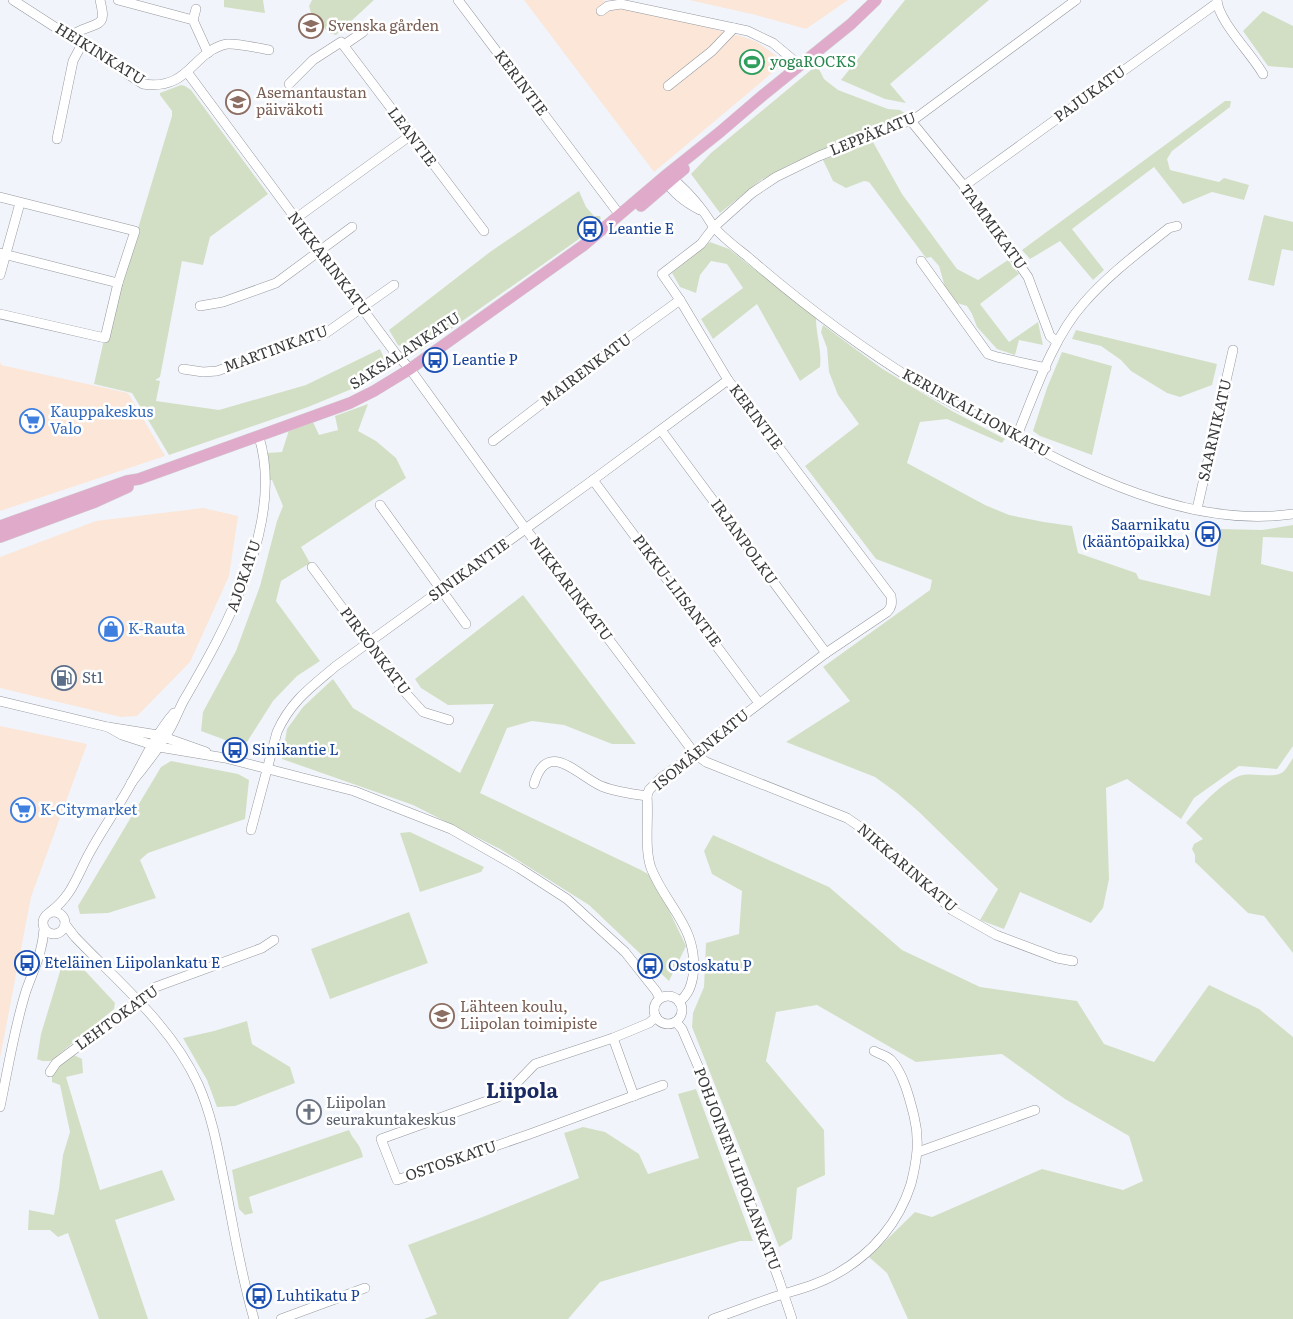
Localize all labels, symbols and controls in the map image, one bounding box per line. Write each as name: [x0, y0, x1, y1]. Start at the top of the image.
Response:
school or university icon: Svenska gården: [298, 13, 324, 39]
place label: Svenska gården: [328, 13, 439, 36]
street label: HEIKINKATU: [51, 16, 150, 90]
street label: KERINTIE: [490, 44, 555, 120]
sports icon: yogaROCKS: [739, 49, 765, 75]
place label: yogaROCKS: [770, 49, 856, 72]
street label: PAJUKATU: [1048, 59, 1130, 127]
place label: Asemantaustan päiväkoti: [256, 80, 367, 120]
school or university icon: Asemantaustan päiväkoti: [225, 89, 251, 115]
street label: LEANTIE: [383, 101, 443, 171]
street label: LEPPÄKATU: [826, 105, 919, 160]
street label: TAMMIKATU: [955, 179, 1033, 274]
street label: NIKKARINKATU: [283, 206, 377, 320]
bus stop icon: Leantie E: [577, 216, 603, 242]
place label: Leantie E: [608, 216, 674, 239]
street label: SAKSALANKATU: [344, 305, 464, 394]
street label: MARTINKATU: [220, 318, 331, 377]
street label: MAIRENKATU: [535, 327, 636, 411]
bus stop icon: Leantie P: [422, 347, 448, 373]
place label: Leantie P: [452, 347, 518, 370]
street label: KERINKALLIONKATU: [899, 361, 1055, 462]
street label: SAARNIKATU: [1191, 376, 1236, 483]
street label: KERINTIE: [725, 378, 790, 454]
place label: Kauppakeskus Valo: [50, 399, 154, 439]
supermarket icon: Kauppakeskus Valo: [19, 408, 45, 434]
street label: IRJANPOLKU: [706, 494, 784, 589]
place label: Saarnikatu (kääntöpaikka): [1082, 512, 1190, 552]
bus stop icon: Saarnikatu (kääntöpaikka): [1195, 521, 1221, 547]
street label: PIKKU-LIISANTIE: [628, 529, 728, 651]
street label: SINIKANTIE: [423, 531, 513, 606]
street label: NIKKARINKATU: [525, 531, 619, 645]
street label: AJOKATU: [220, 536, 266, 615]
street label: PIRKONKATU: [335, 601, 417, 699]
shop icon: K-Rauta: [98, 616, 124, 642]
place label: K-Rauta: [128, 616, 186, 639]
fuel station icon: St1: [51, 665, 77, 691]
place label: St1: [82, 665, 103, 688]
street label: ISOMÄENKATU: [647, 703, 753, 795]
bus stop icon: Sinikantie L: [222, 737, 248, 763]
place label: Sinikantie L: [252, 737, 339, 760]
supermarket icon: K-Citymarket: [10, 797, 36, 823]
place label: K-Citymarket: [40, 797, 137, 820]
street label: NIKKARINKATU: [853, 817, 963, 917]
bus stop icon: Eteläinen Liipolankatu E: [14, 950, 40, 976]
place label: Eteläinen Liipolankatu E: [44, 950, 220, 973]
bus stop icon: Ostoskatu P: [637, 953, 663, 979]
place label: Ostoskatu P: [668, 953, 752, 976]
street label: LEHTOKATU: [70, 979, 163, 1055]
place label: Lähteen koulu, Liipolan toimipiste: [460, 994, 597, 1034]
school or university icon: Lähteen koulu, Liipolan toimipiste: [429, 1003, 455, 1029]
street label: POHJOINEN LIIPOLANKATU: [689, 1064, 788, 1273]
district label: Liipola: [486, 1074, 558, 1104]
place label: Liipolan seurakuntakeskus: [326, 1090, 456, 1130]
church icon: Liipolan seurakuntakeskus: [296, 1099, 322, 1125]
street label: OSTOSKATU: [402, 1133, 499, 1186]
bus stop icon: Luhtikatu P: [246, 1283, 272, 1309]
place label: Luhtikatu P: [276, 1283, 360, 1306]

